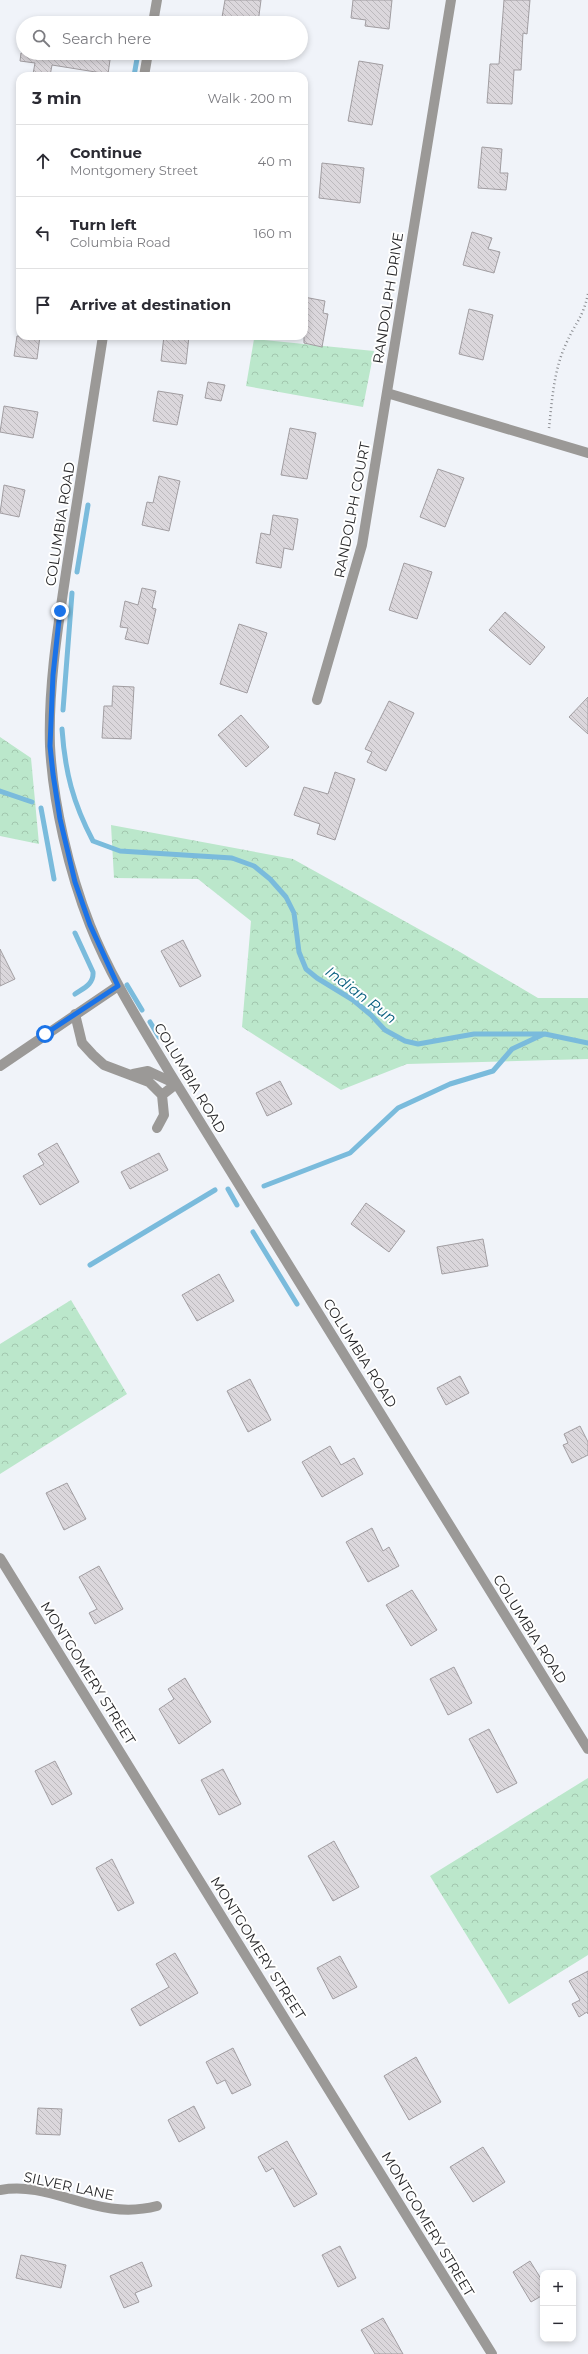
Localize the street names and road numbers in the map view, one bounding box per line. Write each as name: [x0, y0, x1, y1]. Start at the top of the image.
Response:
street label: RANDOLPH DRIVE: [369, 231, 407, 365]
street label: RANDOLPH COURT: [330, 440, 374, 580]
street label: COLUMBIA ROAD: [41, 461, 79, 587]
street label: COLUMBIA ROAD: [150, 1020, 230, 1136]
street label: COLUMBIA ROAD: [319, 1295, 401, 1411]
street label: COLUMBIA ROAD: [489, 1571, 571, 1687]
street label: MONTGOMERY STREET: [36, 1598, 140, 1748]
street label: MONTGOMERY STREET: [206, 1873, 310, 2023]
street label: MONTGOMERY STREET: [378, 2148, 478, 2300]
street label: SILVER LANE: [22, 2168, 116, 2204]

